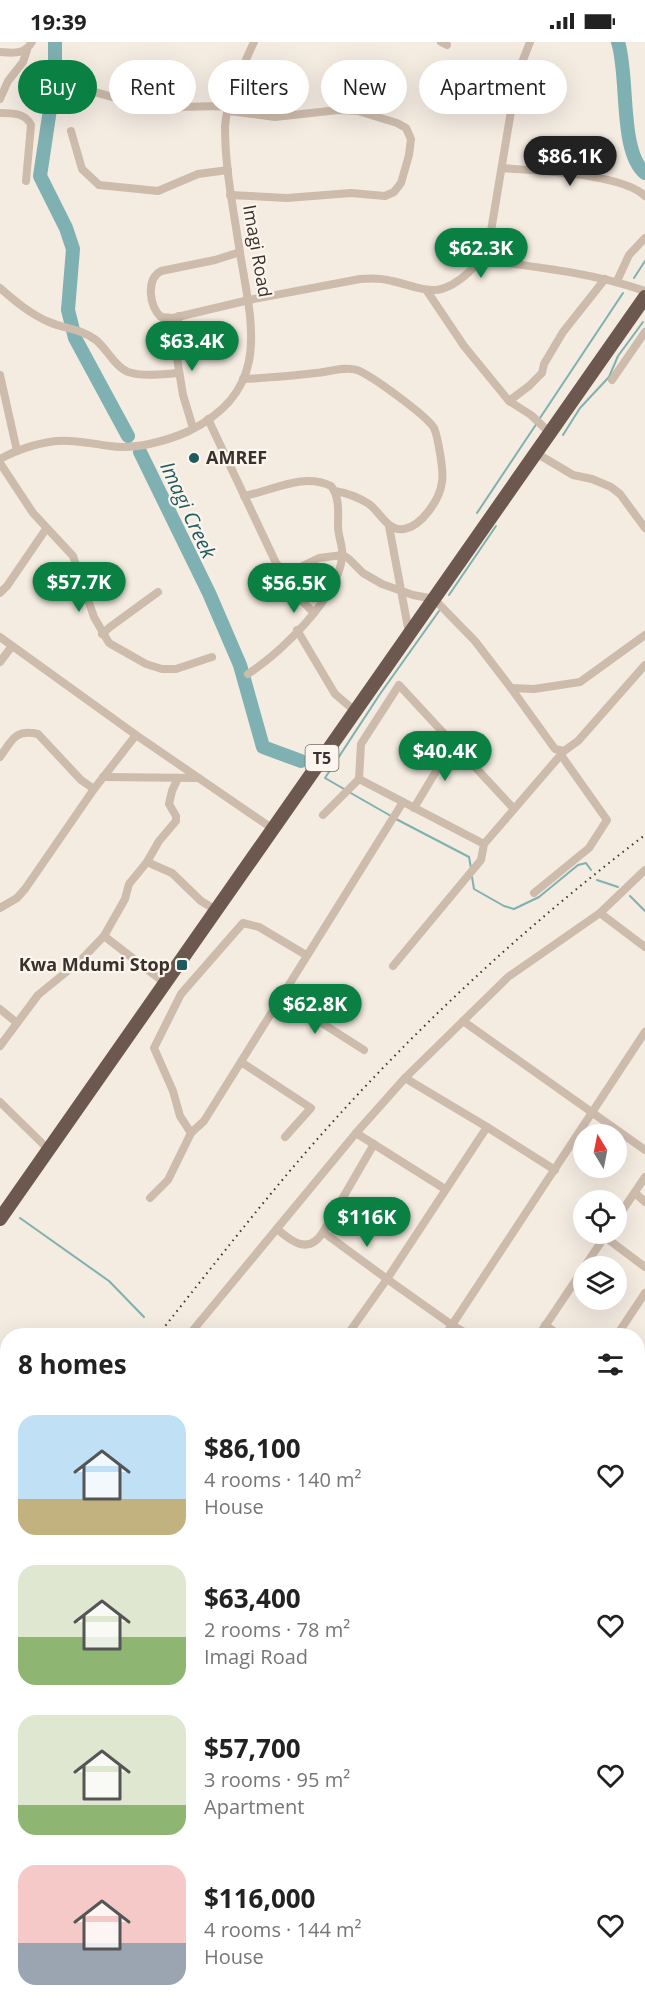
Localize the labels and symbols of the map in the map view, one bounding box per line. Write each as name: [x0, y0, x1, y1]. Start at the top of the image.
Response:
pin: $86.1K: [521, 136, 619, 187]
street label: Imagi Road: [238, 203, 278, 299]
pin: $62.3K: [432, 228, 530, 279]
pin: $63.4K: [143, 321, 241, 372]
place label: AMREF: [206, 445, 267, 469]
marker: AMREF: [187, 451, 201, 465]
water label: Imagi Creek: [154, 457, 223, 564]
pin: $57.7K: [30, 562, 128, 613]
pin: $56.5K: [245, 563, 343, 614]
pin: $40.4K: [396, 731, 494, 782]
road number: T5: [306, 745, 338, 771]
place label: Kwa Mdumi Stop: [19, 952, 170, 976]
marker: Kwa Mdumi Stop: [175, 958, 189, 972]
pin: $62.8K: [266, 984, 364, 1035]
north arrow: [573, 1124, 627, 1178]
pin: $116K: [325, 1197, 409, 1248]

